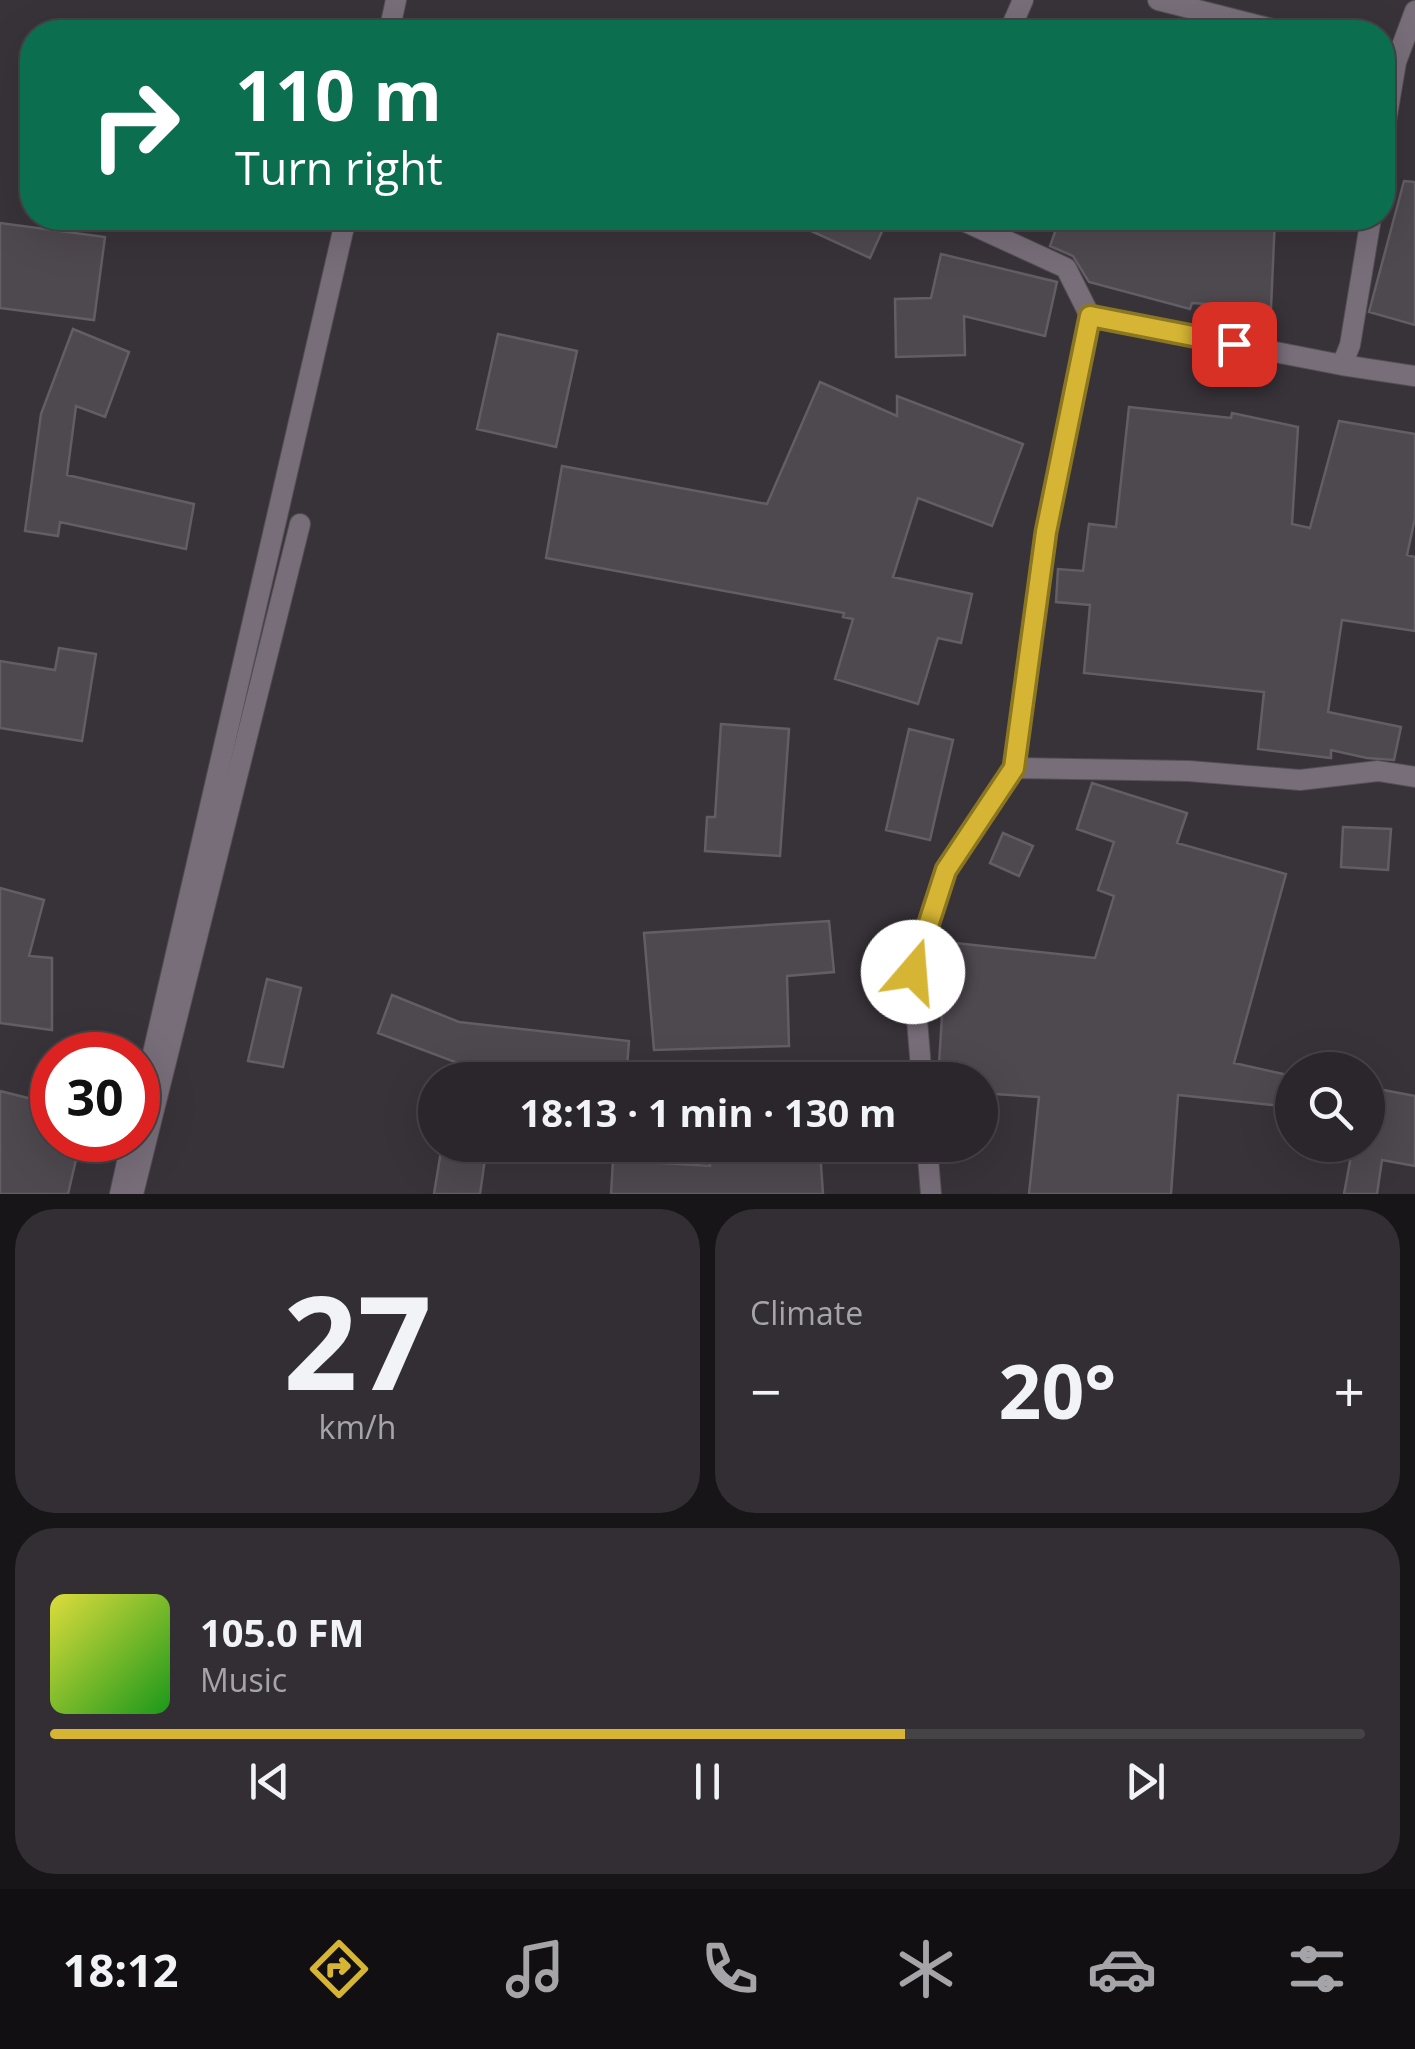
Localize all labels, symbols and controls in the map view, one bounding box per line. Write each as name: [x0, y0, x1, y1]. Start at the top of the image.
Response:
text: 110 m: [235, 46, 442, 142]
icon: right: [70, 60, 200, 190]
text: Turn right: [235, 137, 443, 198]
pin: [1192, 302, 1277, 387]
icon: arrive: [1207, 317, 1262, 372]
position arrow: [861, 920, 965, 1024]
speed limit sign: 30: [30, 1032, 160, 1162]
map controls: [1275, 1052, 1385, 1162]
button: search: [1275, 1052, 1385, 1162]
text: 18:13 · 1 min · 130 m: [520, 1086, 896, 1138]
text: 27: [283, 1251, 432, 1428]
text: Climate: [750, 1291, 863, 1334]
text: 20°: [999, 1339, 1116, 1441]
text: −: [750, 1353, 781, 1428]
text: +: [1334, 1353, 1365, 1428]
text: km/h: [319, 1405, 396, 1448]
text: 105.0 FM: [200, 1606, 364, 1658]
text: Music: [200, 1658, 287, 1701]
icon: previous: [242, 1754, 297, 1809]
icon: pause: [680, 1754, 735, 1809]
icon: next: [1118, 1754, 1173, 1809]
icon: directions: [304, 1934, 374, 2004]
icon: music: [500, 1934, 570, 2004]
icon: phone: [695, 1934, 765, 2004]
icon: climate: [891, 1934, 961, 2004]
icon: car: [1087, 1934, 1157, 2004]
icon: filters: [1282, 1934, 1352, 2004]
text: 18:12: [63, 1939, 179, 2000]

